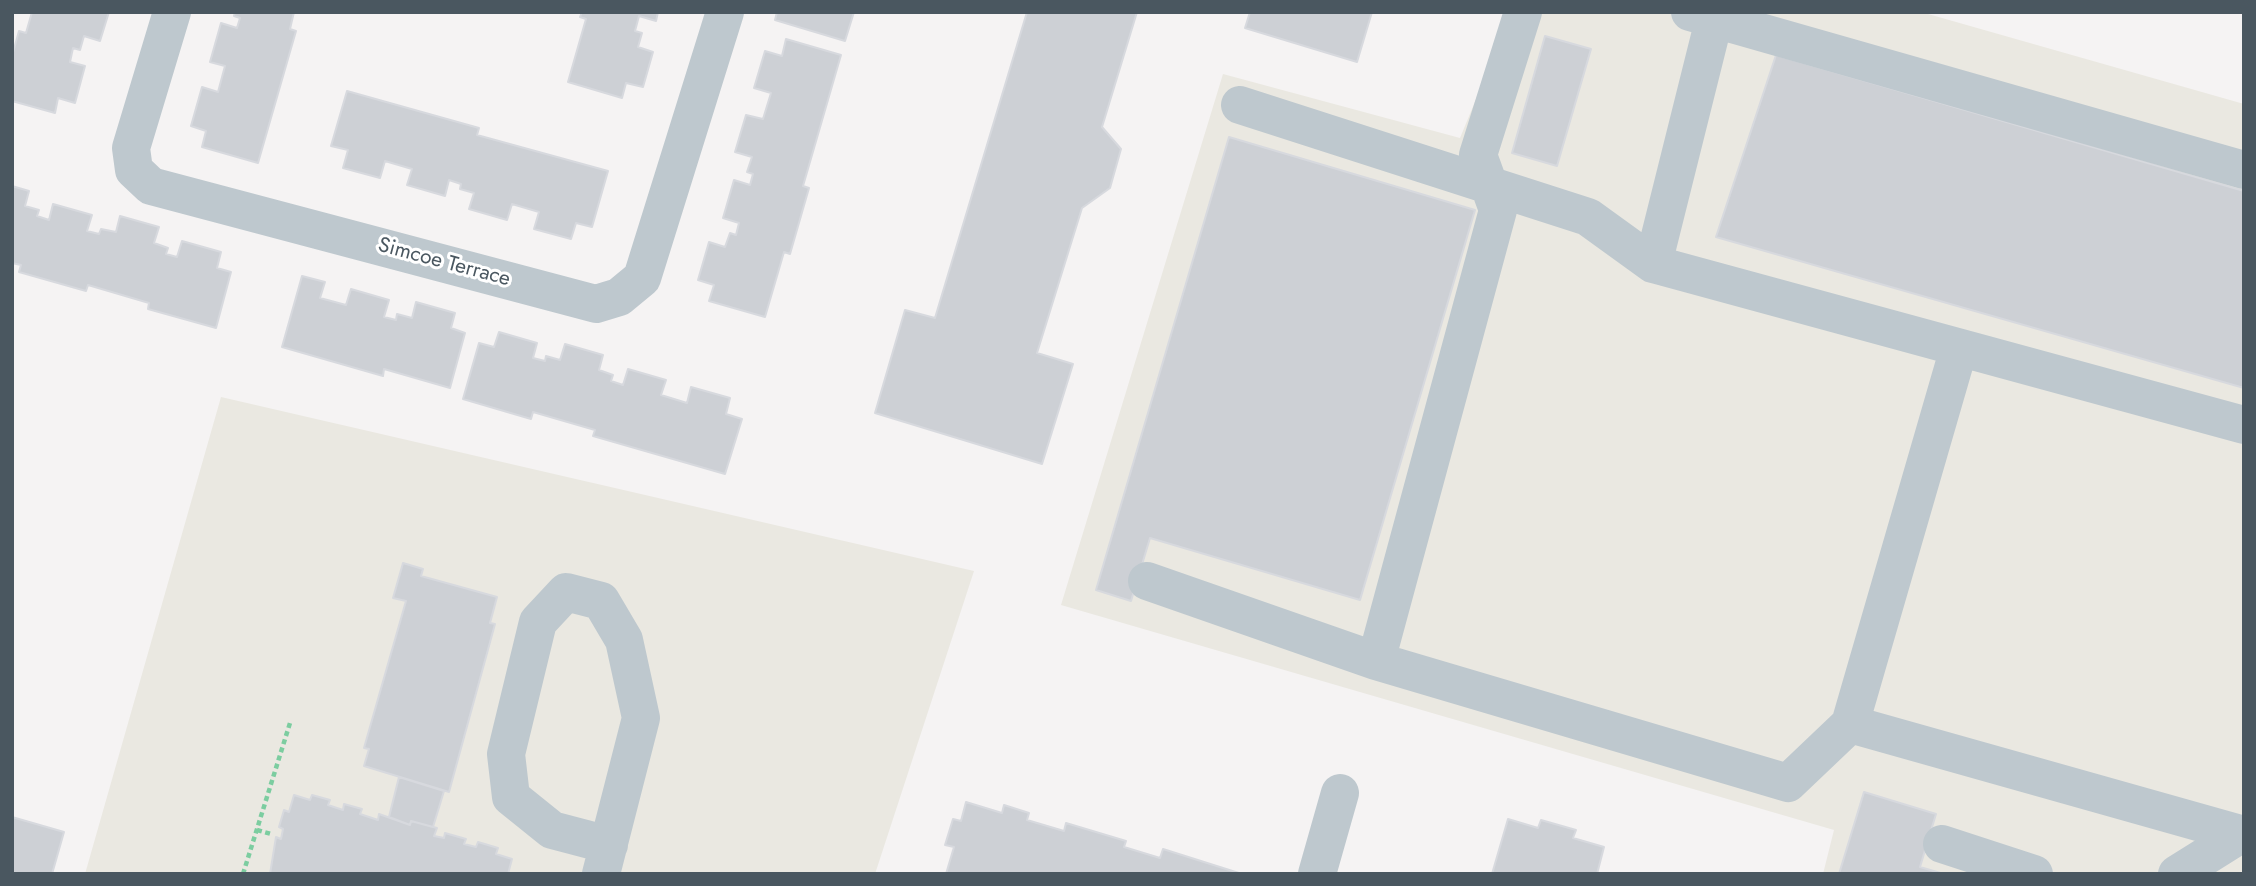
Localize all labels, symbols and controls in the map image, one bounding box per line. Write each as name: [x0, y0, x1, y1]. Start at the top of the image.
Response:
street label: Simcoe Terrace: [375, 233, 513, 293]

